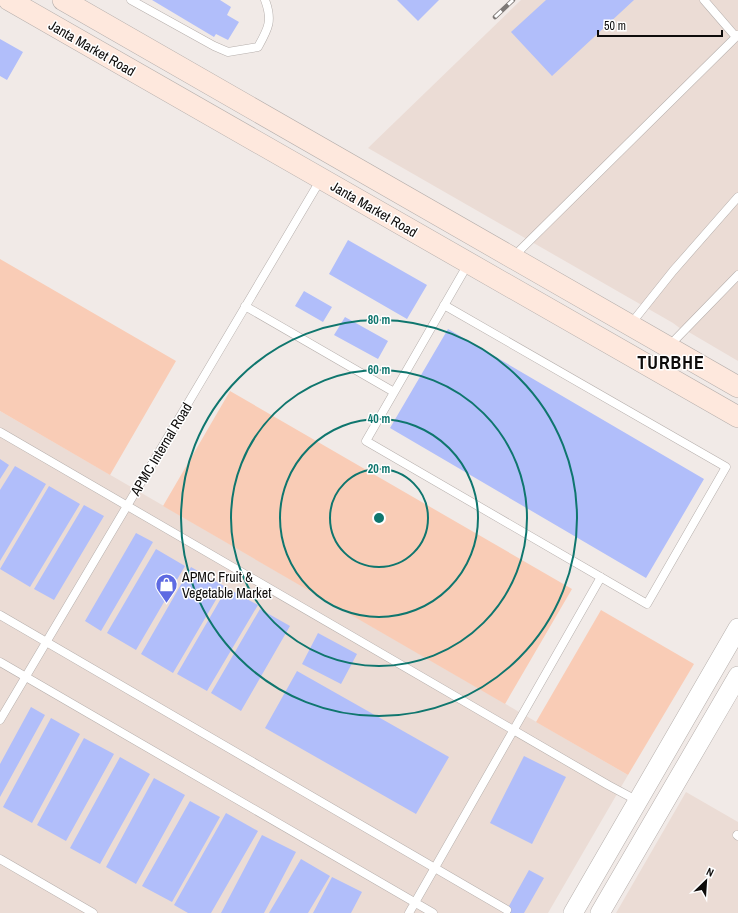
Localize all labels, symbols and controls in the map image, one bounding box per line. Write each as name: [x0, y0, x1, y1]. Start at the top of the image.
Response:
scale bar: [598, 12, 722, 38]
street label: Janta Market Road: [45, 16, 139, 80]
text: 50 m: [604, 18, 626, 34]
street label: Janta Market Road: [327, 177, 421, 241]
text: 80 m: [368, 312, 390, 328]
district label: TURBHE: [637, 350, 705, 375]
text: 60 m: [368, 362, 390, 378]
street label: APMC Internal Road: [126, 399, 196, 500]
text: 40 m: [368, 411, 390, 427]
text: 20 m: [368, 461, 390, 477]
centre of rings: [372, 511, 386, 525]
place label: APMC Fruit & Vegetable Market: [181, 568, 271, 602]
shop icon: APMC Fruit & Vegetable Market: [154, 572, 180, 605]
north arrow: [686, 861, 726, 901]
text: N: [704, 864, 716, 880]

